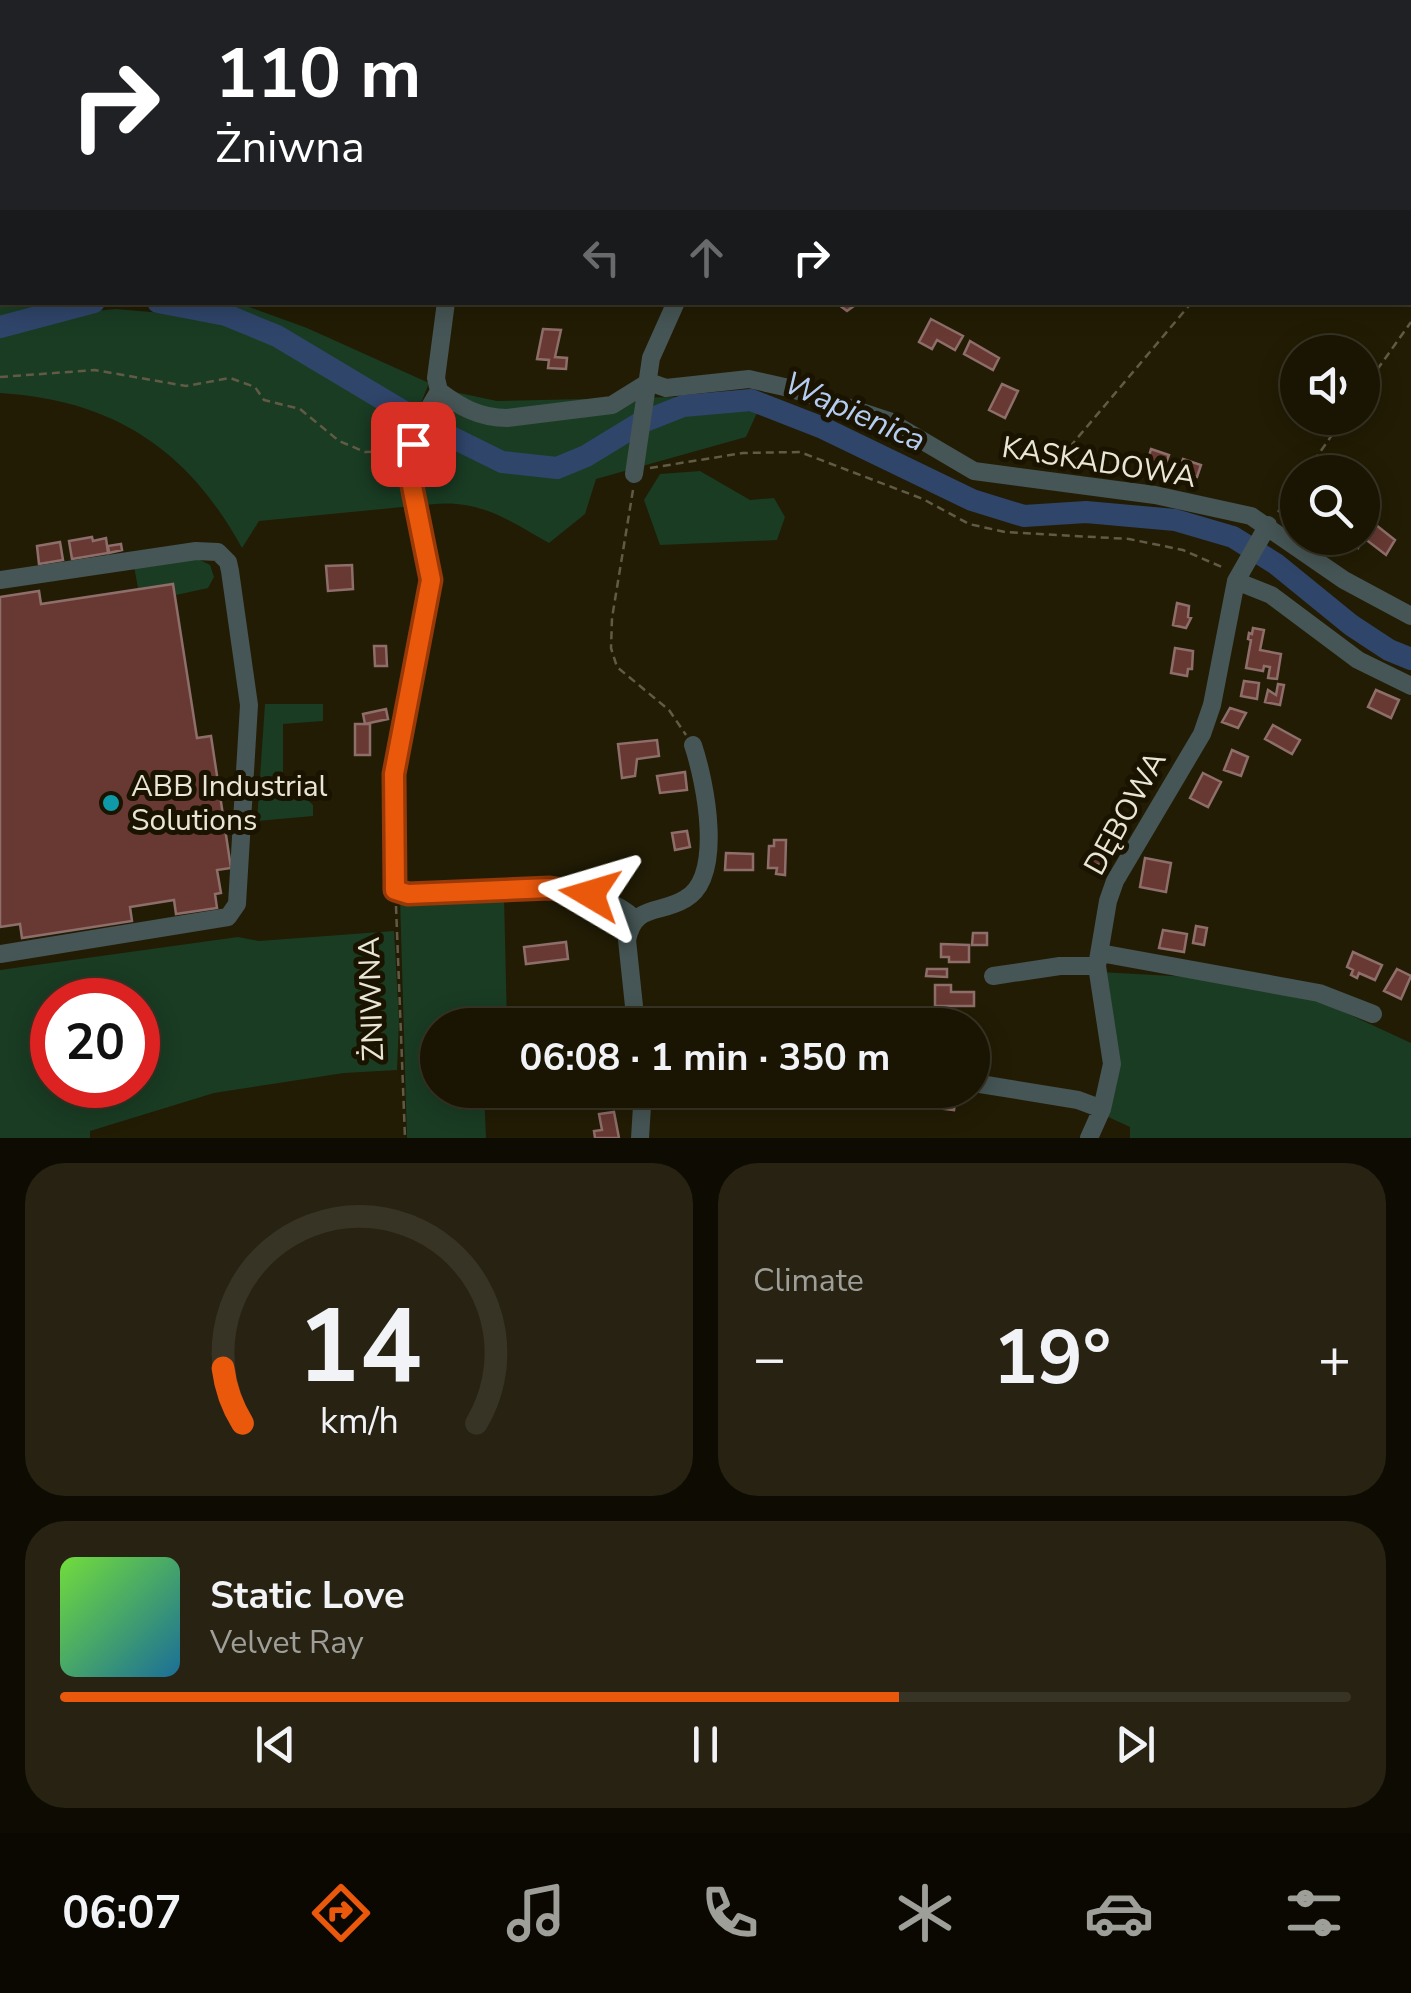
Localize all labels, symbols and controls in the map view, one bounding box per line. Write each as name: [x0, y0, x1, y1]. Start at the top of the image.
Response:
text: 110 m: [215, 26, 421, 122]
icon: right: [50, 40, 180, 170]
text: Żniwna: [215, 117, 365, 178]
icon: left: [574, 230, 629, 285]
icon: ahead: [679, 230, 734, 285]
icon: right: [784, 230, 839, 285]
map controls: [1280, 335, 1380, 555]
button: sound: [1280, 335, 1380, 435]
water label: Wapienica: [777, 361, 932, 462]
pin: [371, 402, 456, 487]
icon: arrive: [386, 417, 441, 472]
street label: KASKADOWA: [999, 427, 1199, 498]
button: search: [1280, 455, 1380, 555]
street label: DĘBOWA: [1075, 744, 1176, 883]
place label: ABB Industrial Solutions: [131, 766, 328, 841]
marker: ABB Industrial Solutions: [100, 792, 122, 814]
position arrow: [538, 842, 642, 946]
street label: ŻNIWNA: [349, 936, 394, 1062]
speed limit sign: 20: [30, 978, 160, 1108]
text: 06:08 · 1 min · 350 m: [520, 1032, 890, 1083]
text: Climate: [753, 1259, 864, 1302]
text: 14: [297, 1276, 421, 1418]
text: 19°: [993, 1307, 1111, 1409]
text: −: [753, 1321, 786, 1396]
text: +: [1318, 1321, 1351, 1396]
text: km/h: [320, 1397, 398, 1446]
text: Static Love: [210, 1570, 405, 1621]
text: Velvet Ray: [210, 1621, 364, 1664]
icon: previous: [248, 1717, 303, 1772]
icon: pause: [678, 1717, 733, 1772]
icon: next: [1108, 1717, 1163, 1772]
icon: directions: [306, 1878, 376, 1948]
icon: music: [501, 1878, 571, 1948]
icon: phone: [695, 1878, 765, 1948]
icon: climate: [890, 1878, 960, 1948]
icon: car: [1084, 1878, 1154, 1948]
icon: filters: [1279, 1878, 1349, 1948]
text: 06:07: [62, 1883, 181, 1944]

